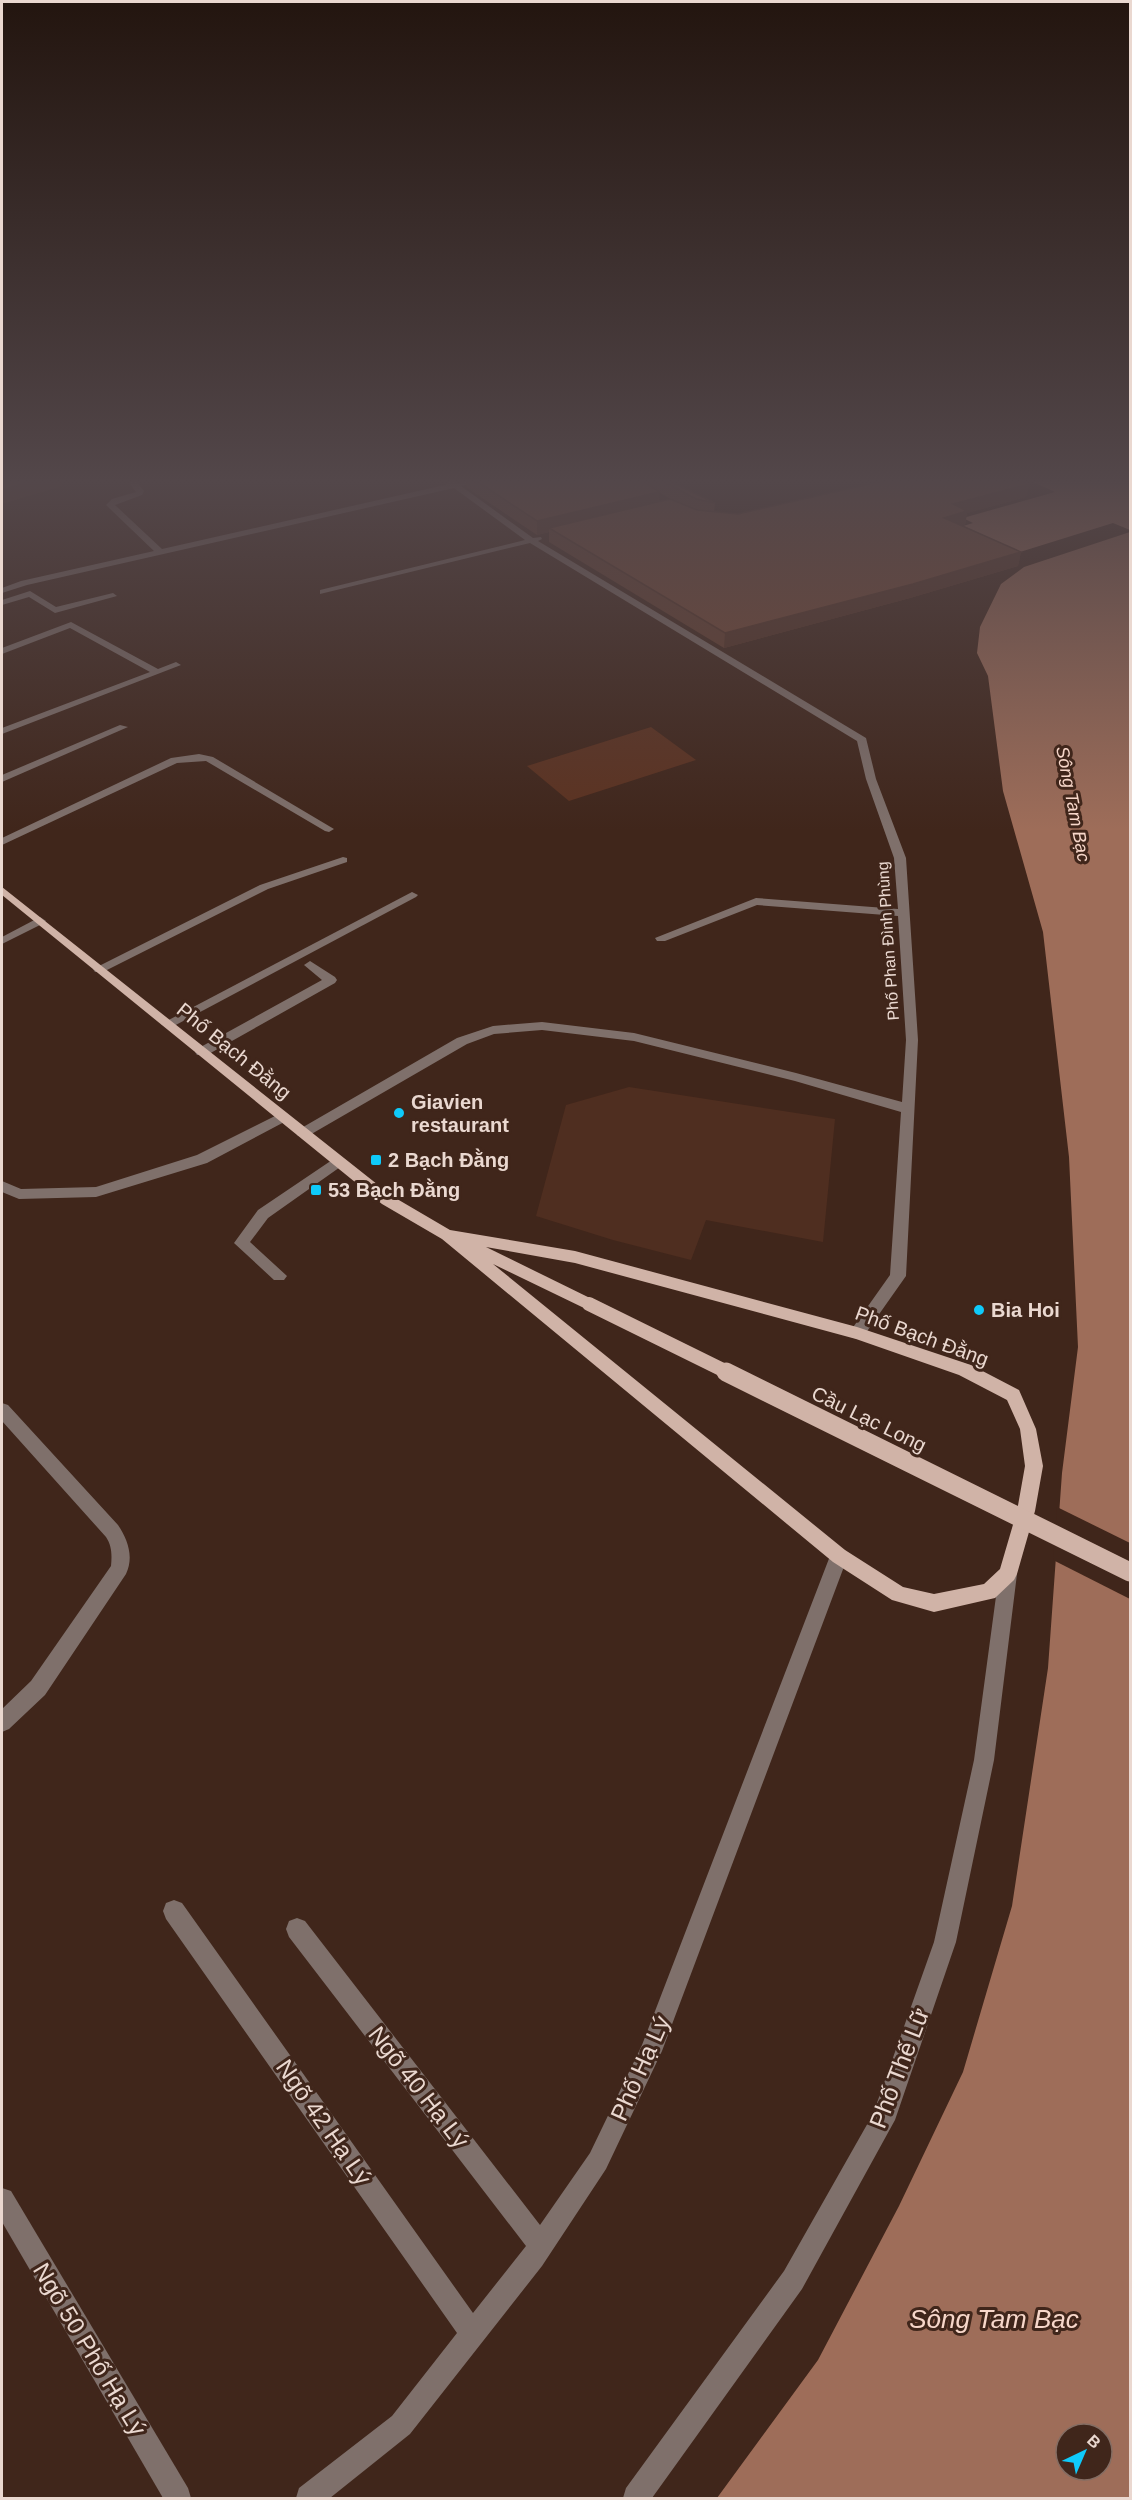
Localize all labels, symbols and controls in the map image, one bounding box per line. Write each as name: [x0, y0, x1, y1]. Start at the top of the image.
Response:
water label: Sông Tam Bạc: [1052, 744, 1094, 864]
street label: Phố Phan Đình Phùng: [874, 861, 902, 1021]
street label: Phố Bạch Đằng: [173, 998, 295, 1104]
place label: Giavien restaurant: [411, 1091, 509, 1136]
marker: Giavien restaurant: [392, 1106, 406, 1120]
place label: 2 Bạch Đằng: [388, 1148, 509, 1171]
marker: 2 Bạch Đằng: [369, 1153, 383, 1167]
place label: 53 Bạch Đằng: [328, 1178, 460, 1201]
marker: 53 Bạch Đằng: [309, 1183, 323, 1197]
place label: Bia Hoi: [991, 1299, 1060, 1321]
street label: Phố Bạch Đằng: [852, 1302, 992, 1370]
marker: Bia Hoi: [972, 1303, 986, 1317]
street label: Cầu Lạc Long: [808, 1382, 930, 1456]
street label: Phố Thế Lữ: [864, 2004, 934, 2132]
street label: Phố Hạ Lý: [605, 2011, 675, 2125]
street label: Ngõ 40 Hạ Lý: [363, 2021, 475, 2153]
street label: Ngõ 42 Hạ Lý: [271, 2054, 377, 2190]
street label: Ngõ 50 Phố Hạ Lý: [28, 2258, 152, 2440]
water label: Sông Tam Bạc: [909, 2304, 1079, 2334]
north arrow: [1054, 2422, 1114, 2482]
text: B: [1084, 2431, 1104, 2452]

